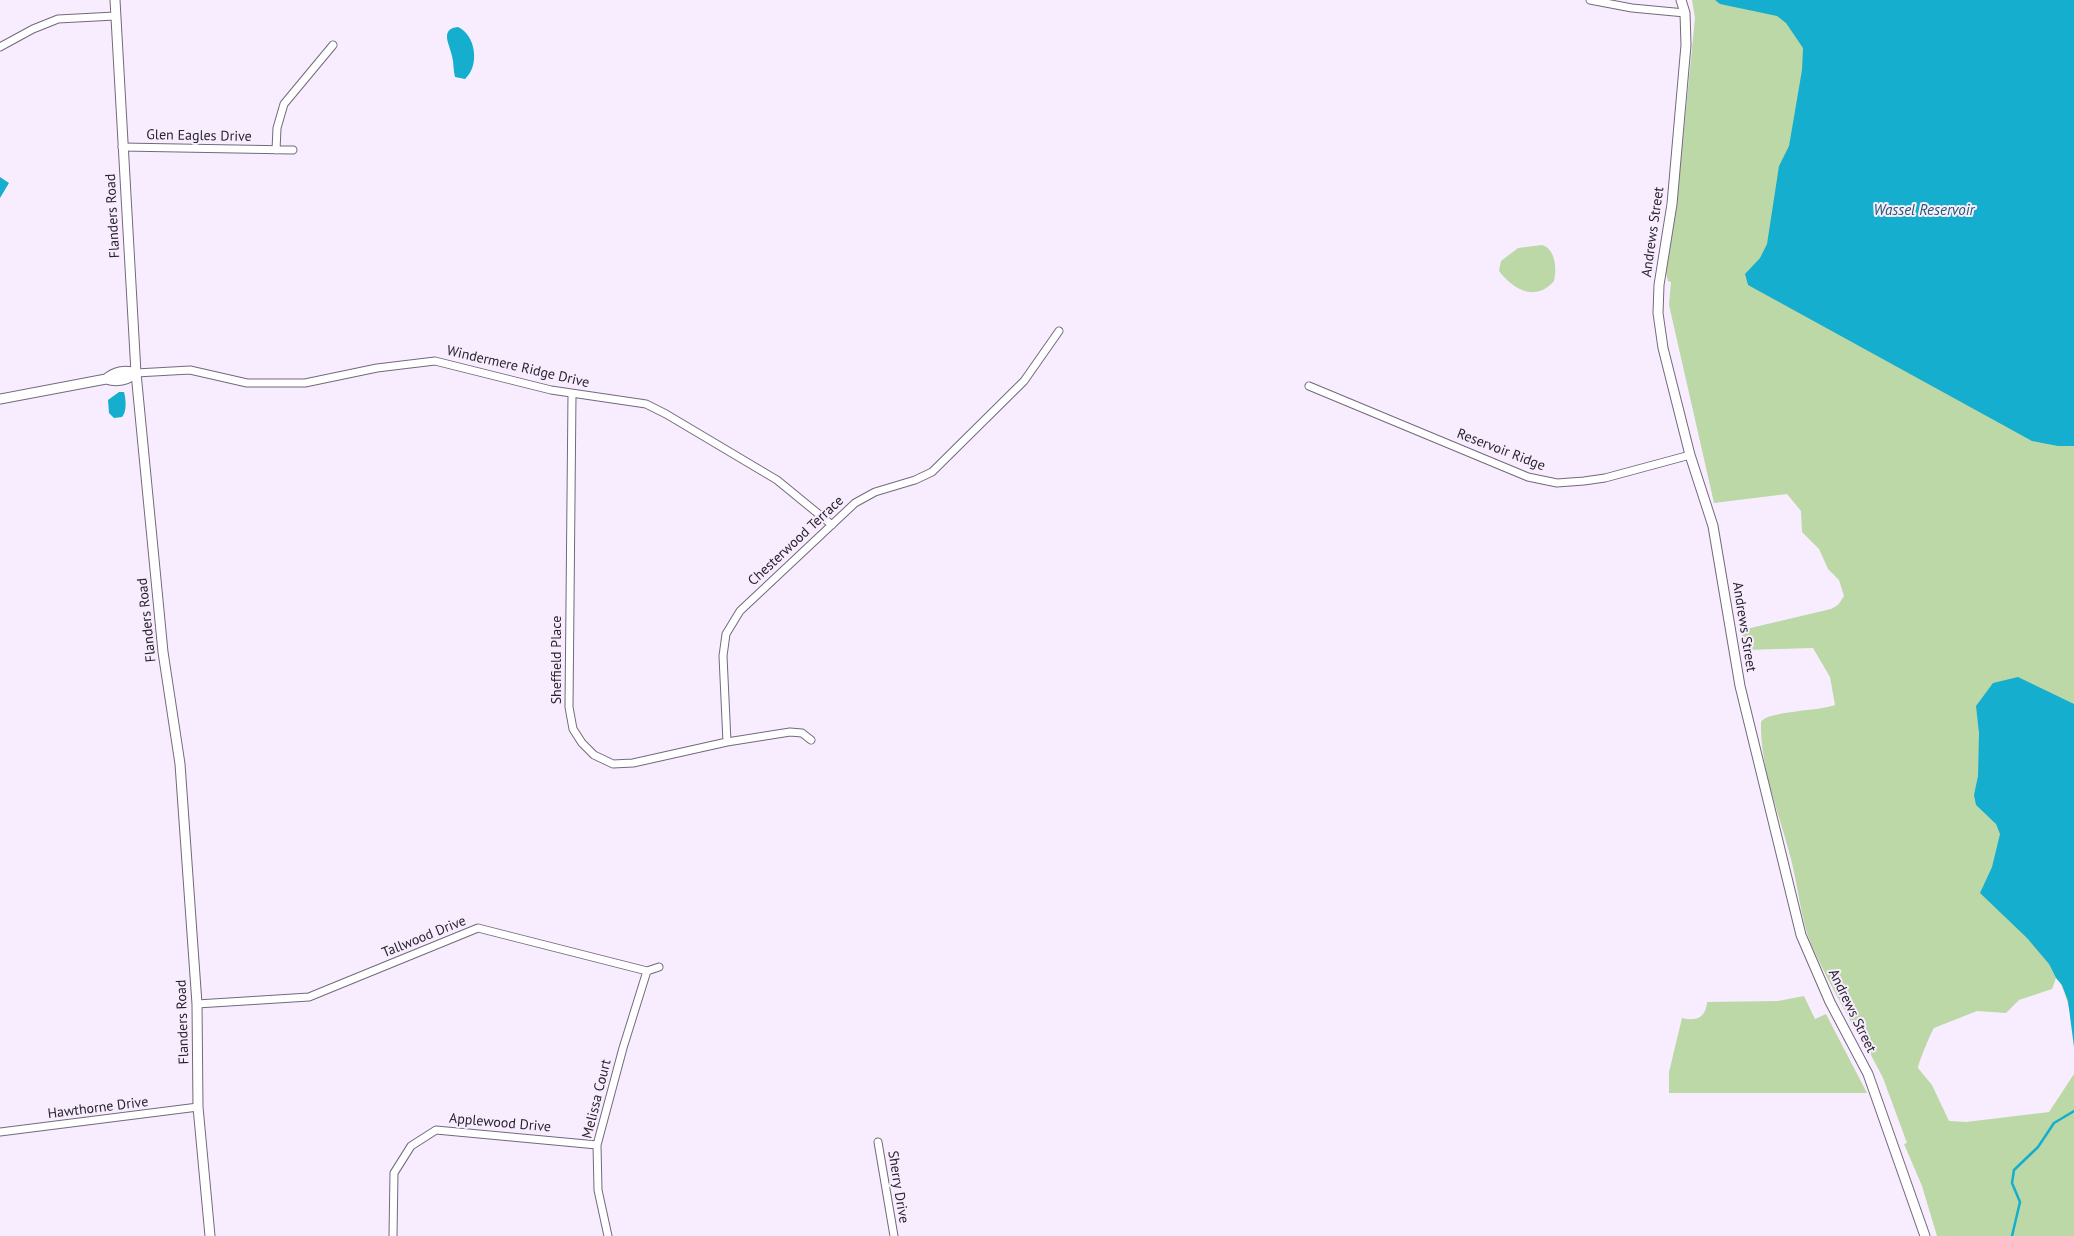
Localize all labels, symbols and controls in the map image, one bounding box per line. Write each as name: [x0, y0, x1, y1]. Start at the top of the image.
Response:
street label: Glen Eagles Drive: [146, 127, 252, 145]
street label: Flanders Road: [102, 173, 124, 259]
street label: Andrews Street: [1638, 186, 1668, 278]
water label: Wassel Reservoir: [1874, 202, 1974, 220]
street label: Windermere Ridge Drive: [445, 342, 591, 392]
street label: Reservoir Ridge: [1455, 425, 1547, 475]
street label: Chesterwood Terrace: [745, 493, 847, 589]
street label: Flanders Road: [134, 577, 160, 663]
street label: Andrews Street: [1729, 581, 1759, 673]
street label: Sheffield Place: [549, 616, 565, 704]
street label: Tallwood Drive: [379, 913, 469, 961]
street label: Andrews Street: [1825, 967, 1879, 1055]
street label: Flanders Road: [173, 979, 193, 1065]
street label: Melissa Court: [579, 1058, 615, 1140]
street label: Hawthorne Drive: [47, 1093, 149, 1123]
street label: Applewood Drive: [448, 1110, 552, 1136]
street label: Sherry Drive: [884, 1149, 912, 1225]

